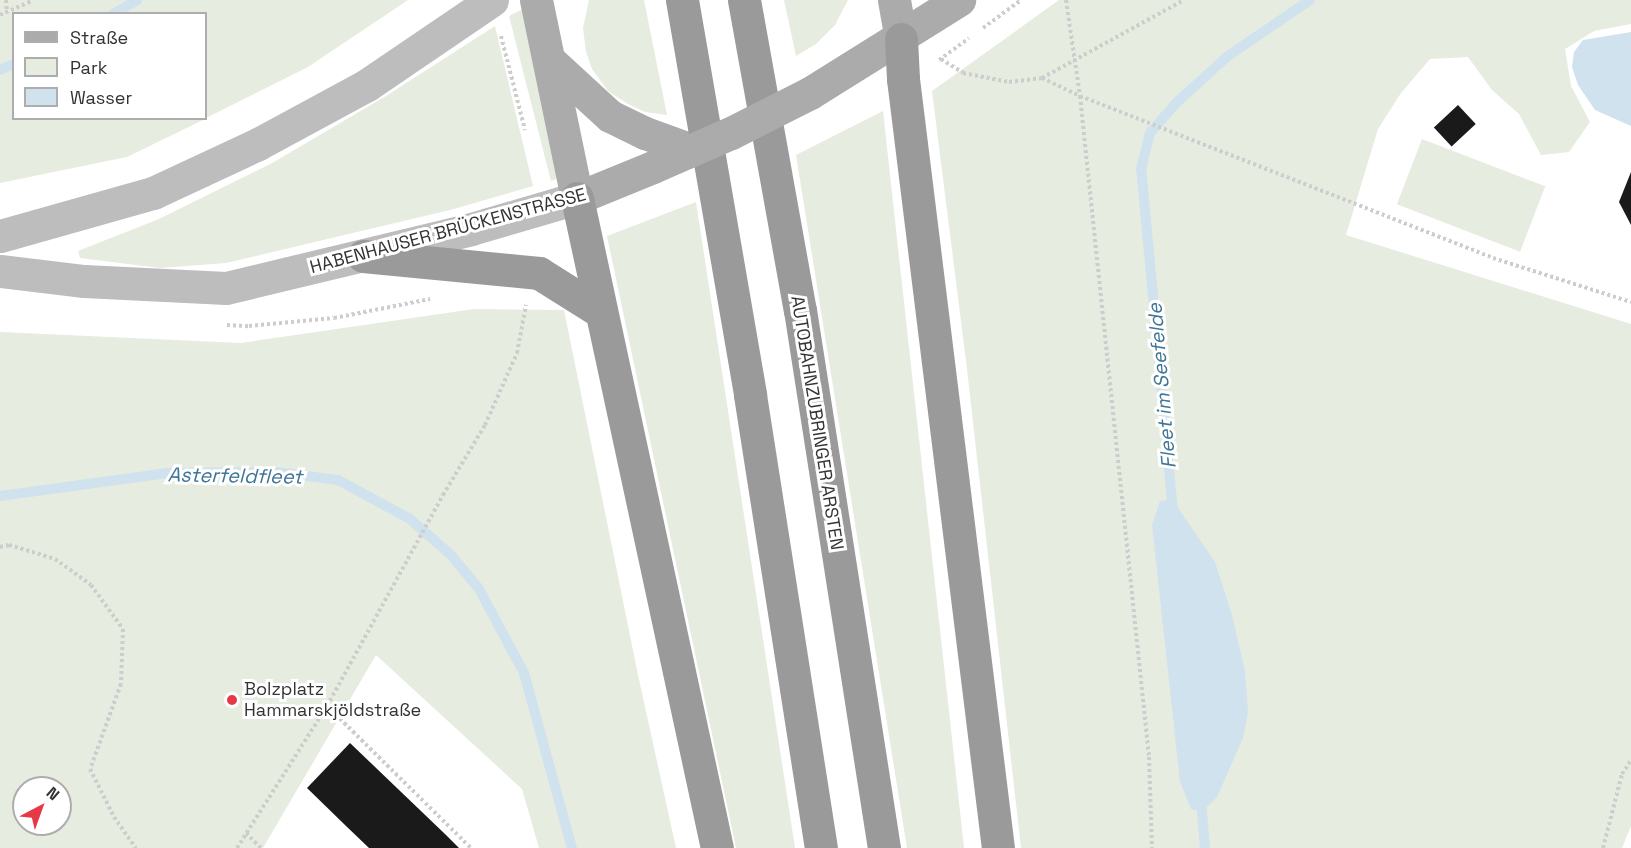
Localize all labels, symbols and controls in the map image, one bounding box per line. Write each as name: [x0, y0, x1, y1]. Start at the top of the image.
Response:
legend: [12, 12, 207, 120]
text: Straße: [70, 26, 128, 49]
text: Park: [70, 56, 107, 79]
text: Wasser: [70, 86, 132, 109]
street label: HABENHAUSER BRÜCKENSTRASSE: [308, 184, 588, 278]
street label: AUTOBAHNZUBRINGER ARSTEN: [786, 294, 848, 552]
water label: Fleet im Seefelde: [1143, 302, 1181, 470]
water label: Asterfeldfleet: [167, 463, 303, 489]
place label: Bolzplatz Hammarskjöldstraße: [244, 679, 421, 722]
marker: Bolzplatz Hammarskjöldstraße: [225, 693, 239, 707]
north arrow: [12, 776, 72, 836]
text: N: [42, 782, 64, 805]

